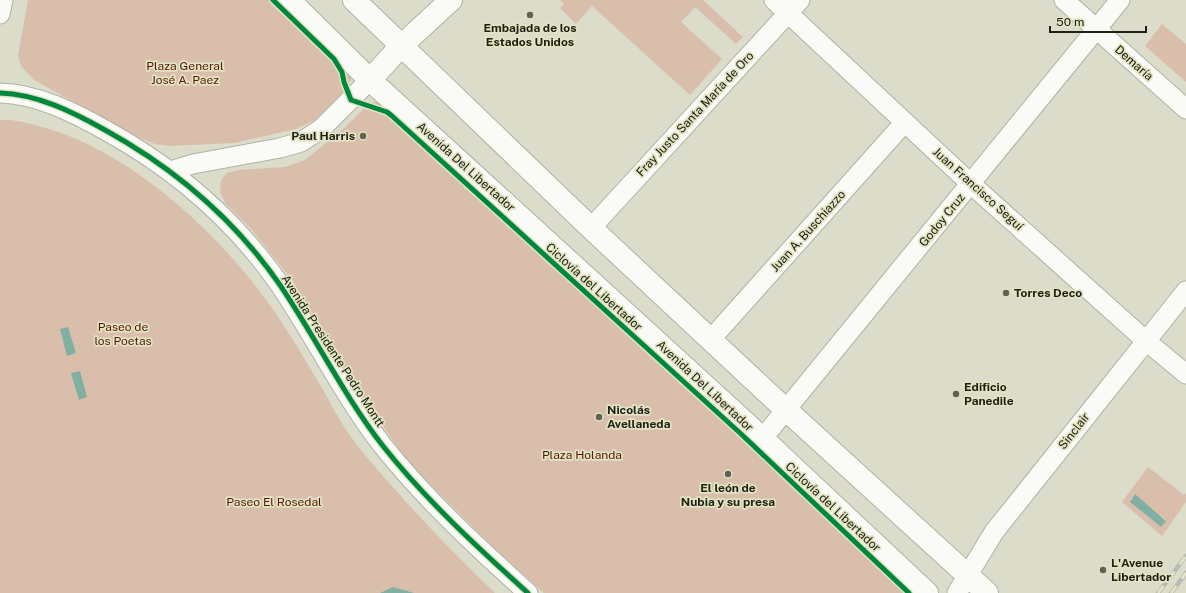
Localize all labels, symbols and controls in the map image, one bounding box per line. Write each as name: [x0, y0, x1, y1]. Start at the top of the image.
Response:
scale bar: [1050, 8, 1146, 34]
marker: Embajada de los Estados Unidos: [525, 10, 535, 20]
text: 50 m: [1056, 15, 1084, 29]
place label: Embajada de los Estados Unidos: [483, 21, 577, 49]
street label: Demaría: [1112, 43, 1156, 83]
street label: Fray Justo Santa María de Oro: [633, 49, 757, 179]
park label: Plaza General José A. Paez: [146, 59, 224, 87]
street label: Avenida Del Libertador: [414, 119, 518, 215]
place label: Paul Harris: [291, 129, 355, 143]
marker: Paul Harris: [358, 131, 368, 141]
street label: Juan Francisco Seguí: [930, 145, 1027, 234]
street label: Juan A. Buschiazzo: [768, 187, 848, 275]
street label: Godoy Cruz: [916, 190, 968, 249]
street label: Ciclovía del Libertador: [543, 240, 645, 334]
street label: Avenida Presidente Pedro Montt: [279, 272, 388, 430]
place label: Torres Deco: [1014, 286, 1082, 300]
marker: Torres Deco: [1001, 288, 1011, 298]
park label: Paseo de los Poetas: [94, 320, 152, 348]
street label: Avenida Del Libertador: [654, 338, 756, 435]
place label: Edificio Panedile: [964, 380, 1014, 408]
marker: Edificio Panedile: [951, 389, 961, 399]
place label: Nicolás Avellaneda: [607, 403, 671, 431]
street label: Sinclair: [1055, 410, 1093, 452]
marker: Nicolás Avellaneda: [594, 412, 604, 422]
park label: Plaza Holanda: [542, 448, 622, 462]
street label: Ciclovía del Libertador: [783, 459, 884, 555]
marker: El león de Nubia y su presa: [723, 469, 733, 479]
place label: El león de Nubia y su presa: [681, 481, 775, 509]
park label: Paseo El Rosedal: [226, 495, 322, 509]
place label: L'Avenue Libertador: [1111, 556, 1171, 584]
marker: L'Avenue Libertador: [1098, 565, 1108, 575]

